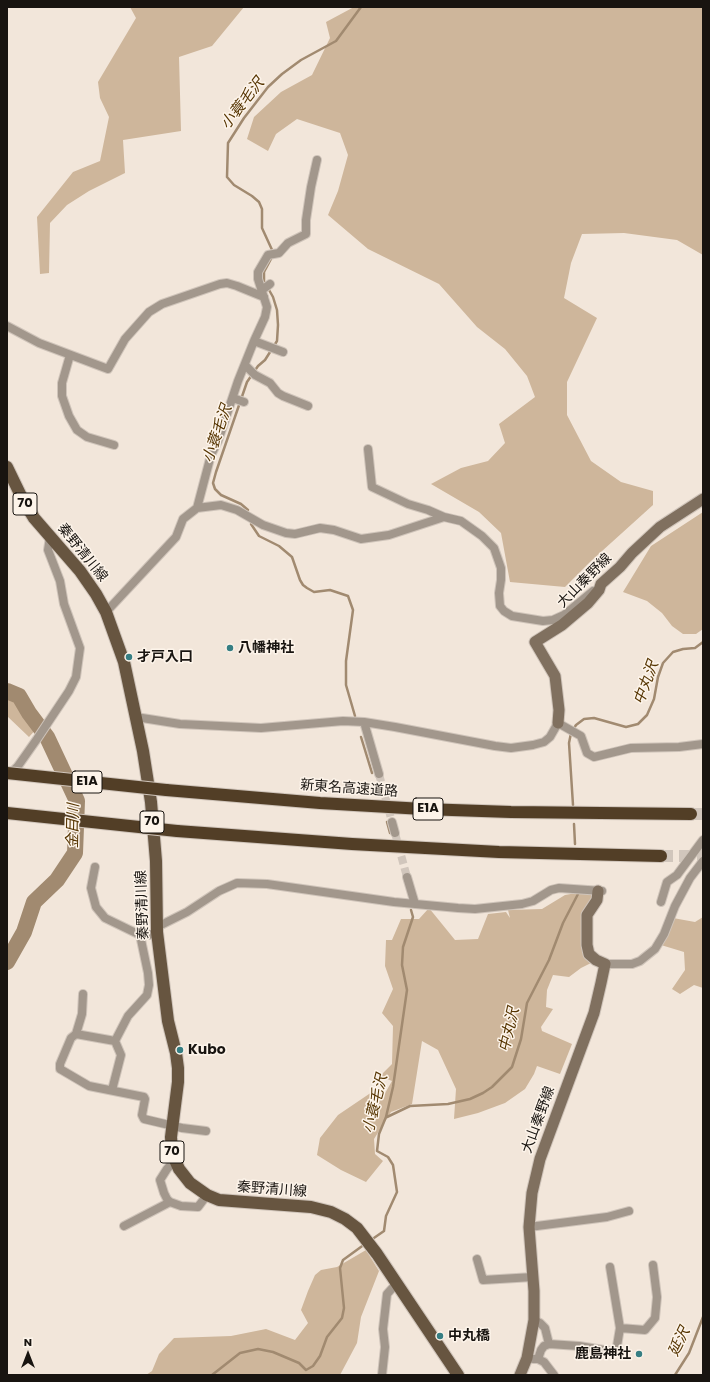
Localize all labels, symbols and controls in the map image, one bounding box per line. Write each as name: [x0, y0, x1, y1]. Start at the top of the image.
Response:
water label: 小蓑毛沢: [217, 75, 269, 133]
water label: 小蓑毛沢: [200, 403, 236, 465]
road number: 70: [13, 493, 37, 515]
street label: 秦野清川線: [53, 521, 111, 585]
street label: 大山秦野線: [554, 550, 616, 612]
place label: 八幡神社: [238, 640, 294, 656]
marker: 八幡神社: [225, 643, 235, 653]
place label: 才戸入口: [137, 649, 193, 665]
marker: 才戸入口: [124, 652, 134, 662]
water label: 中丸沢: [631, 659, 663, 707]
road number: E1A: [72, 771, 102, 793]
street label: 新東名高速道路: [300, 777, 398, 801]
road number: E1A: [413, 798, 443, 820]
water label: 金目川: [65, 803, 83, 849]
road number: 70: [140, 811, 164, 833]
street label: 秦野清川線: [133, 870, 153, 940]
water label: 中丸沢: [496, 1006, 524, 1054]
place label: Kubo: [188, 1042, 226, 1058]
marker: Kubo: [175, 1045, 185, 1055]
water label: 小蓑毛沢: [360, 1073, 392, 1135]
street label: 大山秦野線: [519, 1084, 559, 1156]
road number: 70: [160, 1141, 184, 1163]
street label: 秦野清川線: [236, 1179, 308, 1201]
water label: 延沢: [665, 1325, 695, 1359]
place label: 中丸橋: [448, 1328, 490, 1344]
marker: 中丸橋: [435, 1331, 445, 1341]
north arrow: [8, 1334, 48, 1374]
text: N: [24, 1334, 32, 1350]
place label: 鹿島神社: [575, 1346, 631, 1362]
marker: 鹿島神社: [634, 1349, 644, 1359]

